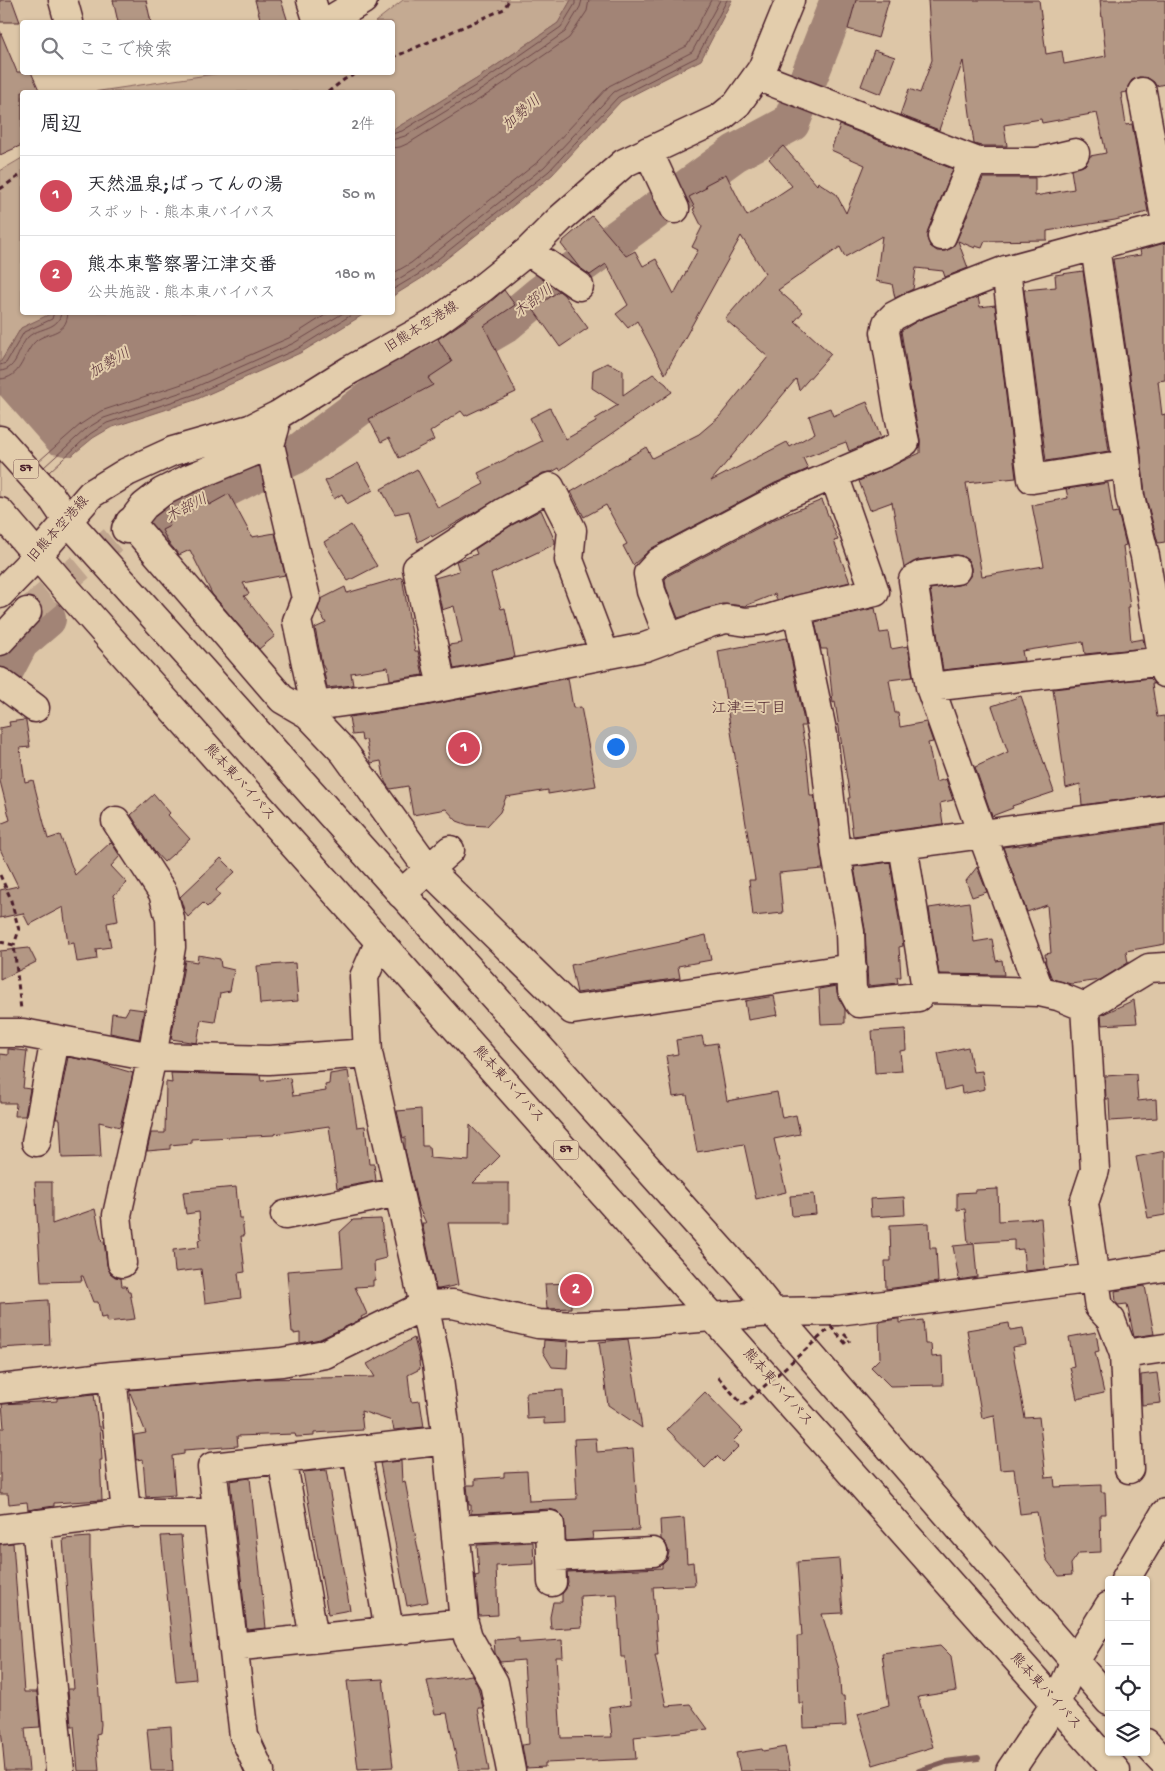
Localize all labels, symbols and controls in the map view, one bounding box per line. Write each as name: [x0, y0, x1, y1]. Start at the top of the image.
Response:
search box: [20, 20, 395, 75]
icon: search: [38, 34, 66, 62]
text: ここで検索: [78, 40, 173, 63]
water label: 加勢川: [498, 92, 545, 136]
text: 周辺: [40, 114, 82, 139]
text: 2件: [351, 117, 375, 136]
text: 天然温泉;ばってんの湯: [87, 175, 283, 198]
text: 1: [53, 186, 59, 205]
text: 50 m: [342, 186, 375, 205]
text: スポット · 熊本東バイパス: [87, 205, 275, 224]
text: 熊本東警察署江津交番: [87, 255, 277, 278]
text: 2: [52, 266, 60, 285]
text: 180 m: [336, 266, 375, 285]
water label: 木部川: [510, 280, 557, 323]
text: 公共施設 · 熊本東バイパス: [87, 285, 275, 304]
street label: 旧熊本空港線: [382, 299, 462, 357]
water label: 加勢川: [86, 344, 134, 383]
road number: 57: [14, 459, 38, 478]
water label: 木部川: [162, 490, 211, 527]
street label: 旧熊本空港線: [25, 493, 93, 567]
district label: 江津三丁目: [711, 699, 787, 718]
pin: 1: [448, 729, 480, 767]
your location: [603, 734, 629, 760]
street label: 熊本東バイパス: [200, 741, 278, 825]
street label: 熊本東バイパス: [469, 1043, 547, 1127]
road number: 57: [554, 1140, 578, 1160]
pin: 2: [560, 1271, 592, 1309]
street label: 熊本東バイパス: [739, 1346, 815, 1430]
map controls: [1105, 1576, 1150, 1756]
button: +: [1105, 1576, 1150, 1621]
button: −: [1105, 1621, 1150, 1666]
street label: 熊本東バイパス: [1006, 1650, 1084, 1734]
button: locate: [1105, 1666, 1150, 1711]
button: layers: [1105, 1711, 1150, 1756]

